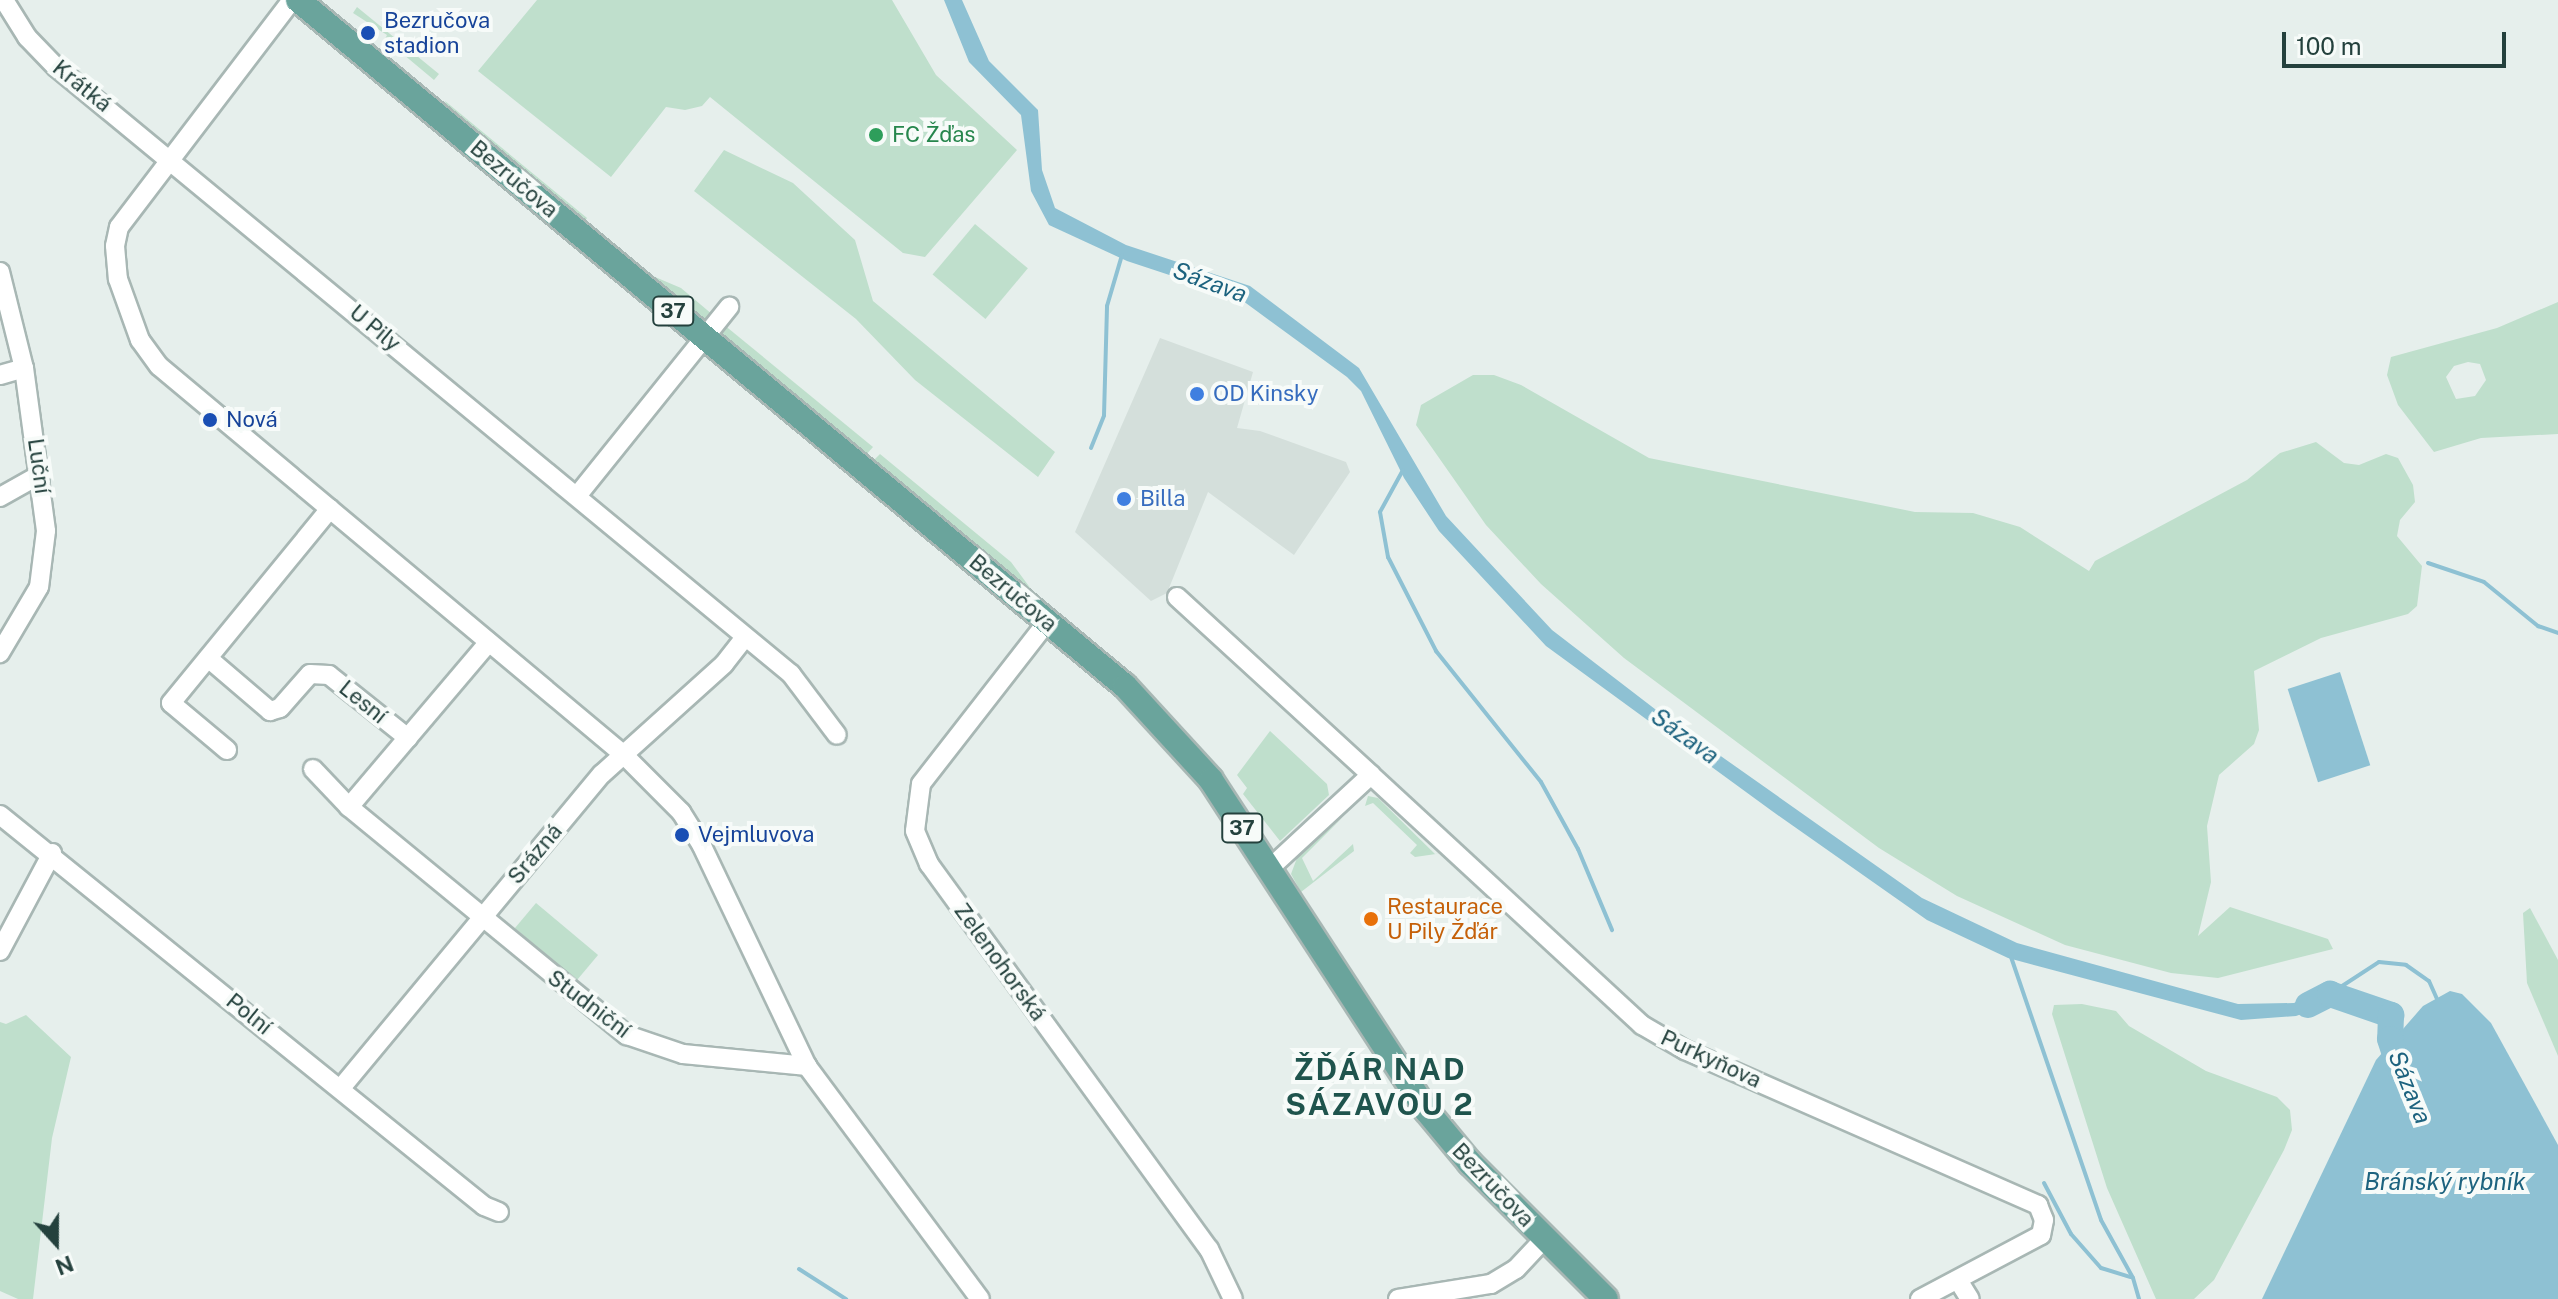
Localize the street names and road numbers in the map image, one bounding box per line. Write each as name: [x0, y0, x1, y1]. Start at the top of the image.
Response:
street label: Krátká: [47, 54, 117, 118]
street label: Bezručova: [465, 135, 563, 223]
road number: 37: [651, 295, 695, 327]
street label: U Pily: [344, 299, 406, 357]
street label: Luční: [22, 437, 56, 495]
street label: Bezručova: [964, 549, 1062, 637]
street label: Lesní: [334, 675, 392, 729]
road number: 37: [1220, 812, 1264, 844]
street label: Srázná: [502, 819, 568, 889]
street label: Zelenohorská: [949, 898, 1051, 1026]
street label: Studniční: [542, 964, 636, 1044]
street label: Polní: [221, 988, 277, 1040]
street label: Purkyňova: [1657, 1024, 1765, 1094]
street label: Bezručova: [1447, 1138, 1539, 1232]

